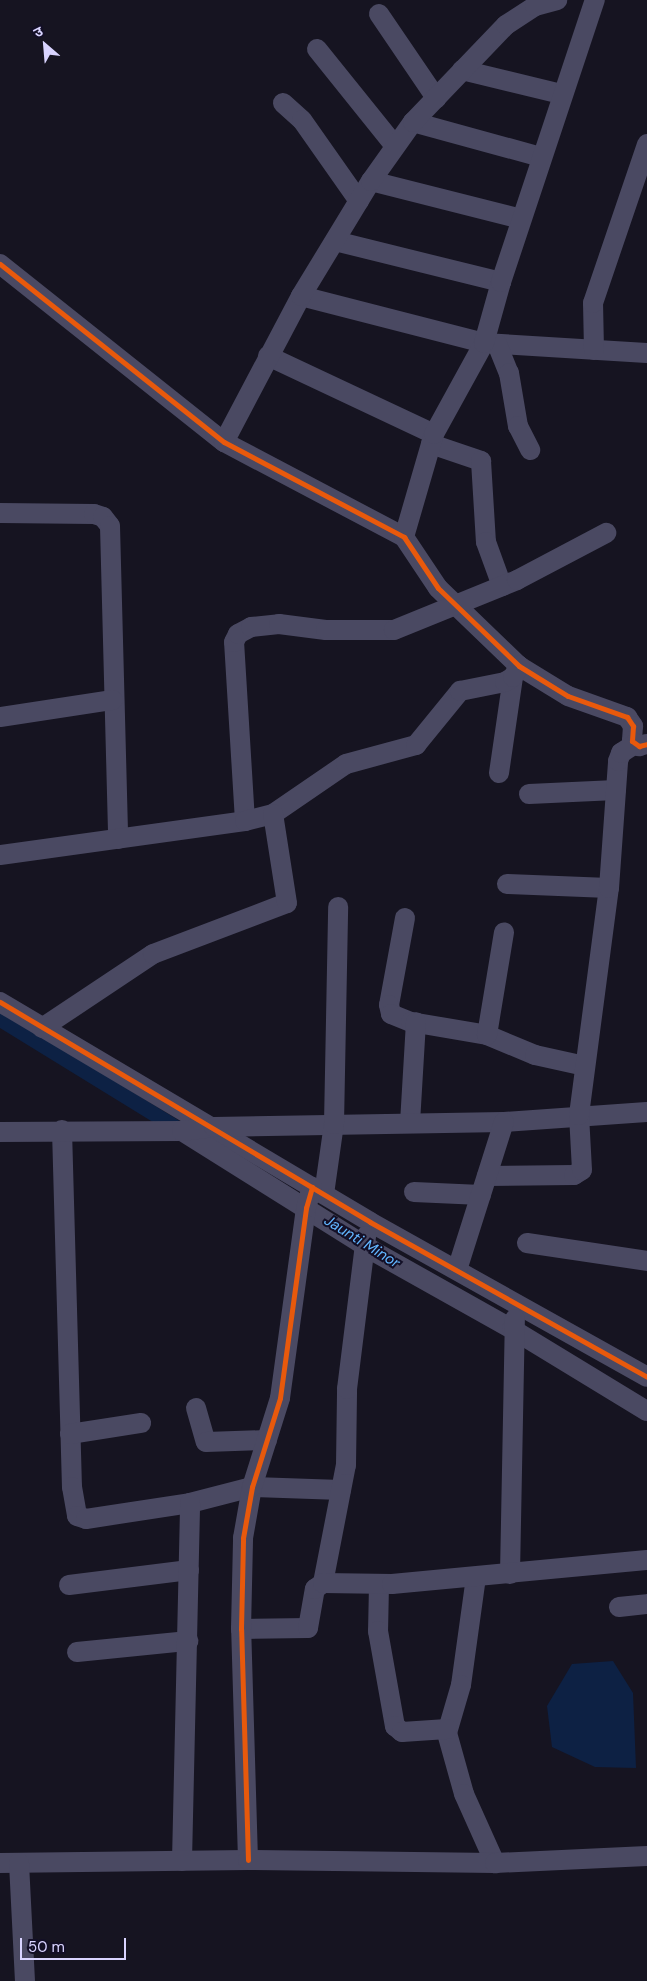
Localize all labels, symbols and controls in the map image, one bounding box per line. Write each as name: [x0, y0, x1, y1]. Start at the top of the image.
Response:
north arrow: [20, 20, 70, 70]
text: उ: [30, 22, 46, 42]
water label: Jaunti Minor: [321, 1212, 403, 1272]
scale bar: [22, 1928, 129, 1960]
text: 50 m: [28, 1937, 65, 1957]

